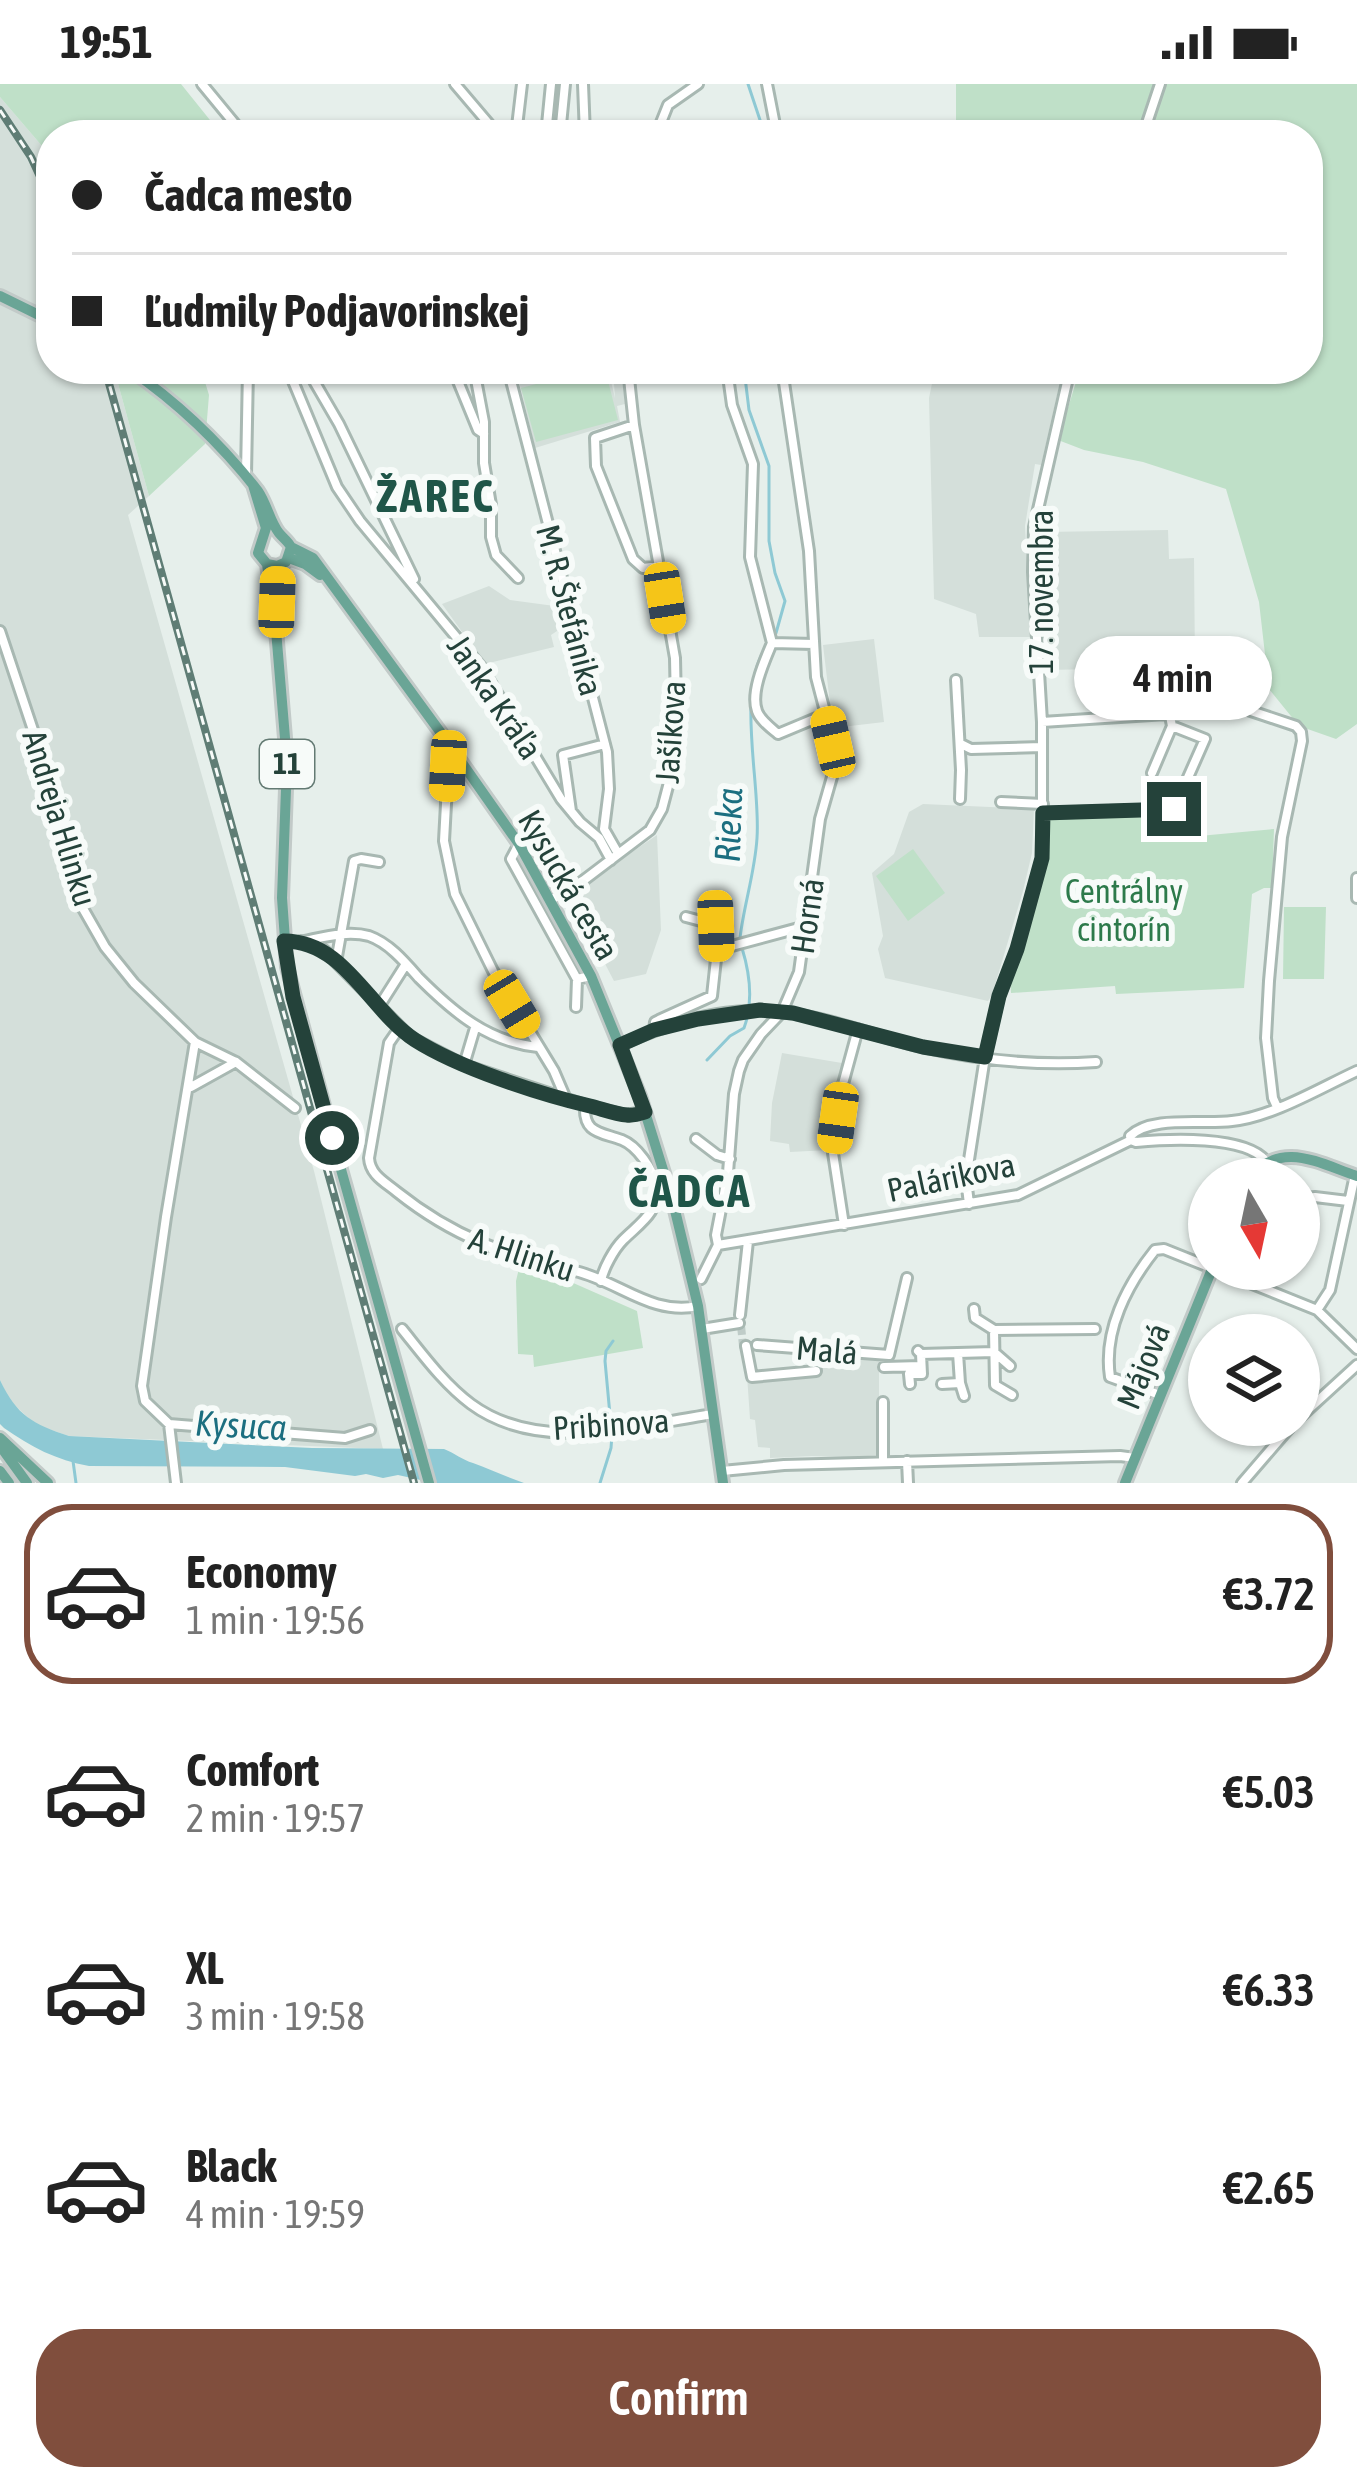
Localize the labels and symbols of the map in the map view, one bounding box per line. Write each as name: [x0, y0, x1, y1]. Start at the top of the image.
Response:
district label: ŽAREC: [376, 470, 496, 522]
street label: 17. novembra: [1022, 510, 1060, 674]
street label: M. R. Štefánika: [529, 520, 611, 700]
car: [642, 560, 688, 636]
car: [258, 565, 296, 639]
street label: Janka Kráľa: [440, 628, 550, 766]
callout: 4 min: [1075, 635, 1273, 719]
street label: Jašíkova: [647, 679, 693, 785]
car: [807, 703, 859, 781]
street label: Andreja Hlinku: [15, 725, 105, 911]
car: [428, 729, 468, 803]
road number: 11: [260, 740, 314, 788]
route end: [1147, 782, 1201, 836]
water label: Rieka: [706, 787, 750, 863]
street label: Kysucká cesta: [511, 803, 627, 967]
park label: Centrálny cintorín: [1065, 872, 1183, 948]
street label: Horná: [783, 876, 831, 956]
car: [697, 889, 735, 963]
car: [478, 964, 546, 1044]
car: [815, 1080, 861, 1156]
route start: [305, 1111, 359, 1165]
street label: Palárikova: [884, 1145, 1018, 1209]
north arrow: [1188, 1158, 1320, 1290]
district label: ČADCA: [628, 1165, 752, 1217]
street label: A. Hlinku: [465, 1219, 579, 1289]
street label: Májová: [1109, 1318, 1177, 1414]
street label: Malá: [795, 1328, 859, 1372]
street label: Pribinova: [552, 1401, 670, 1447]
water label: Kysuca: [194, 1402, 288, 1448]

